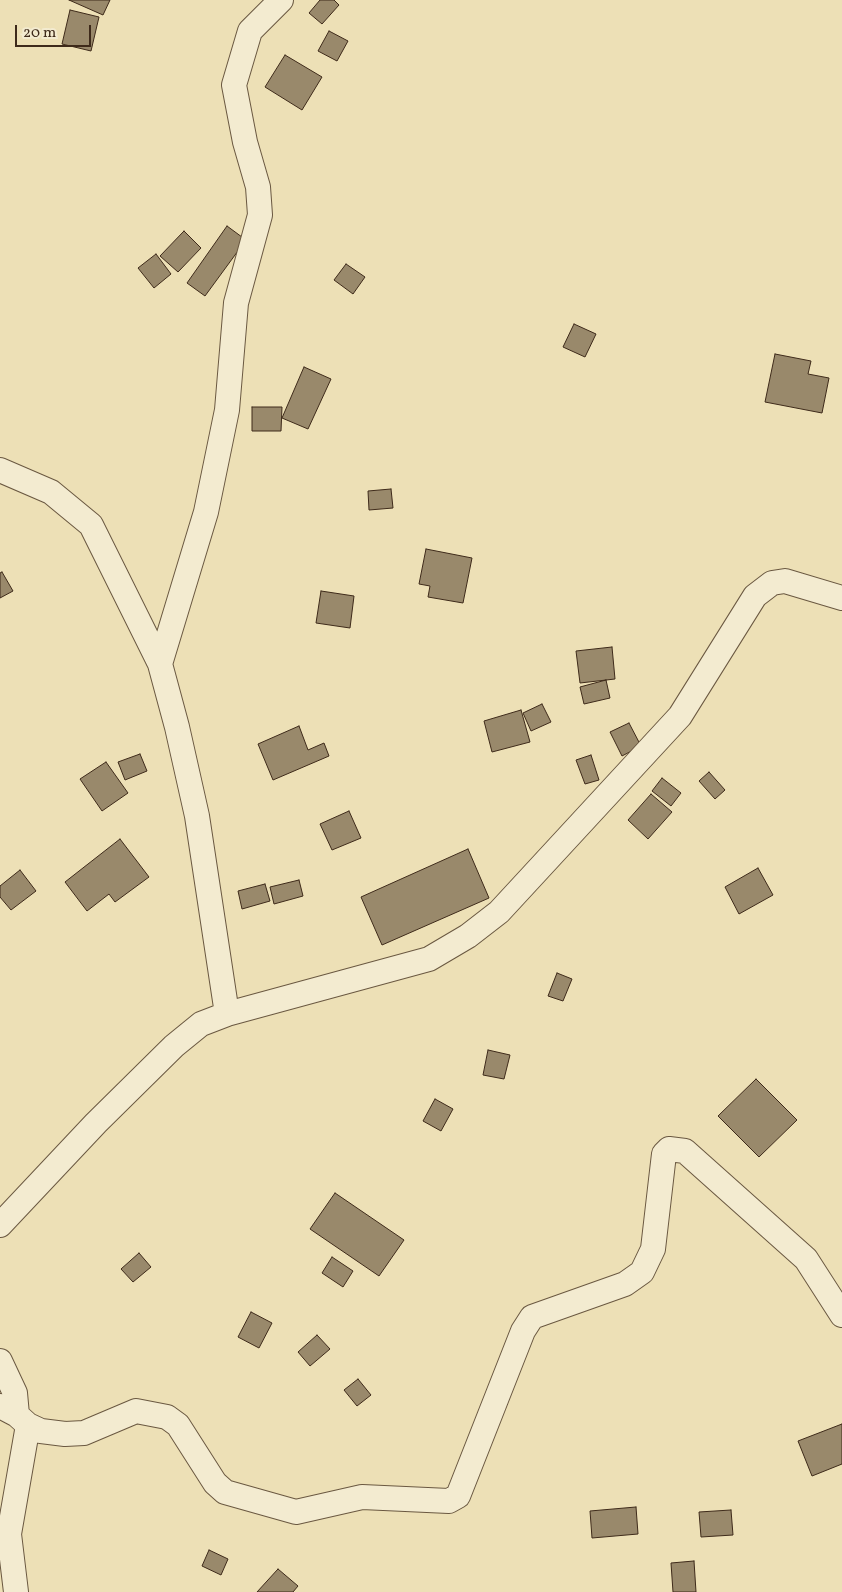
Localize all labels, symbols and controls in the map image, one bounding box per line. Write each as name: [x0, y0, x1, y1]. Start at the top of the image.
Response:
scale bar: [18, 15, 94, 47]
text: 20 m: [23, 23, 56, 44]

